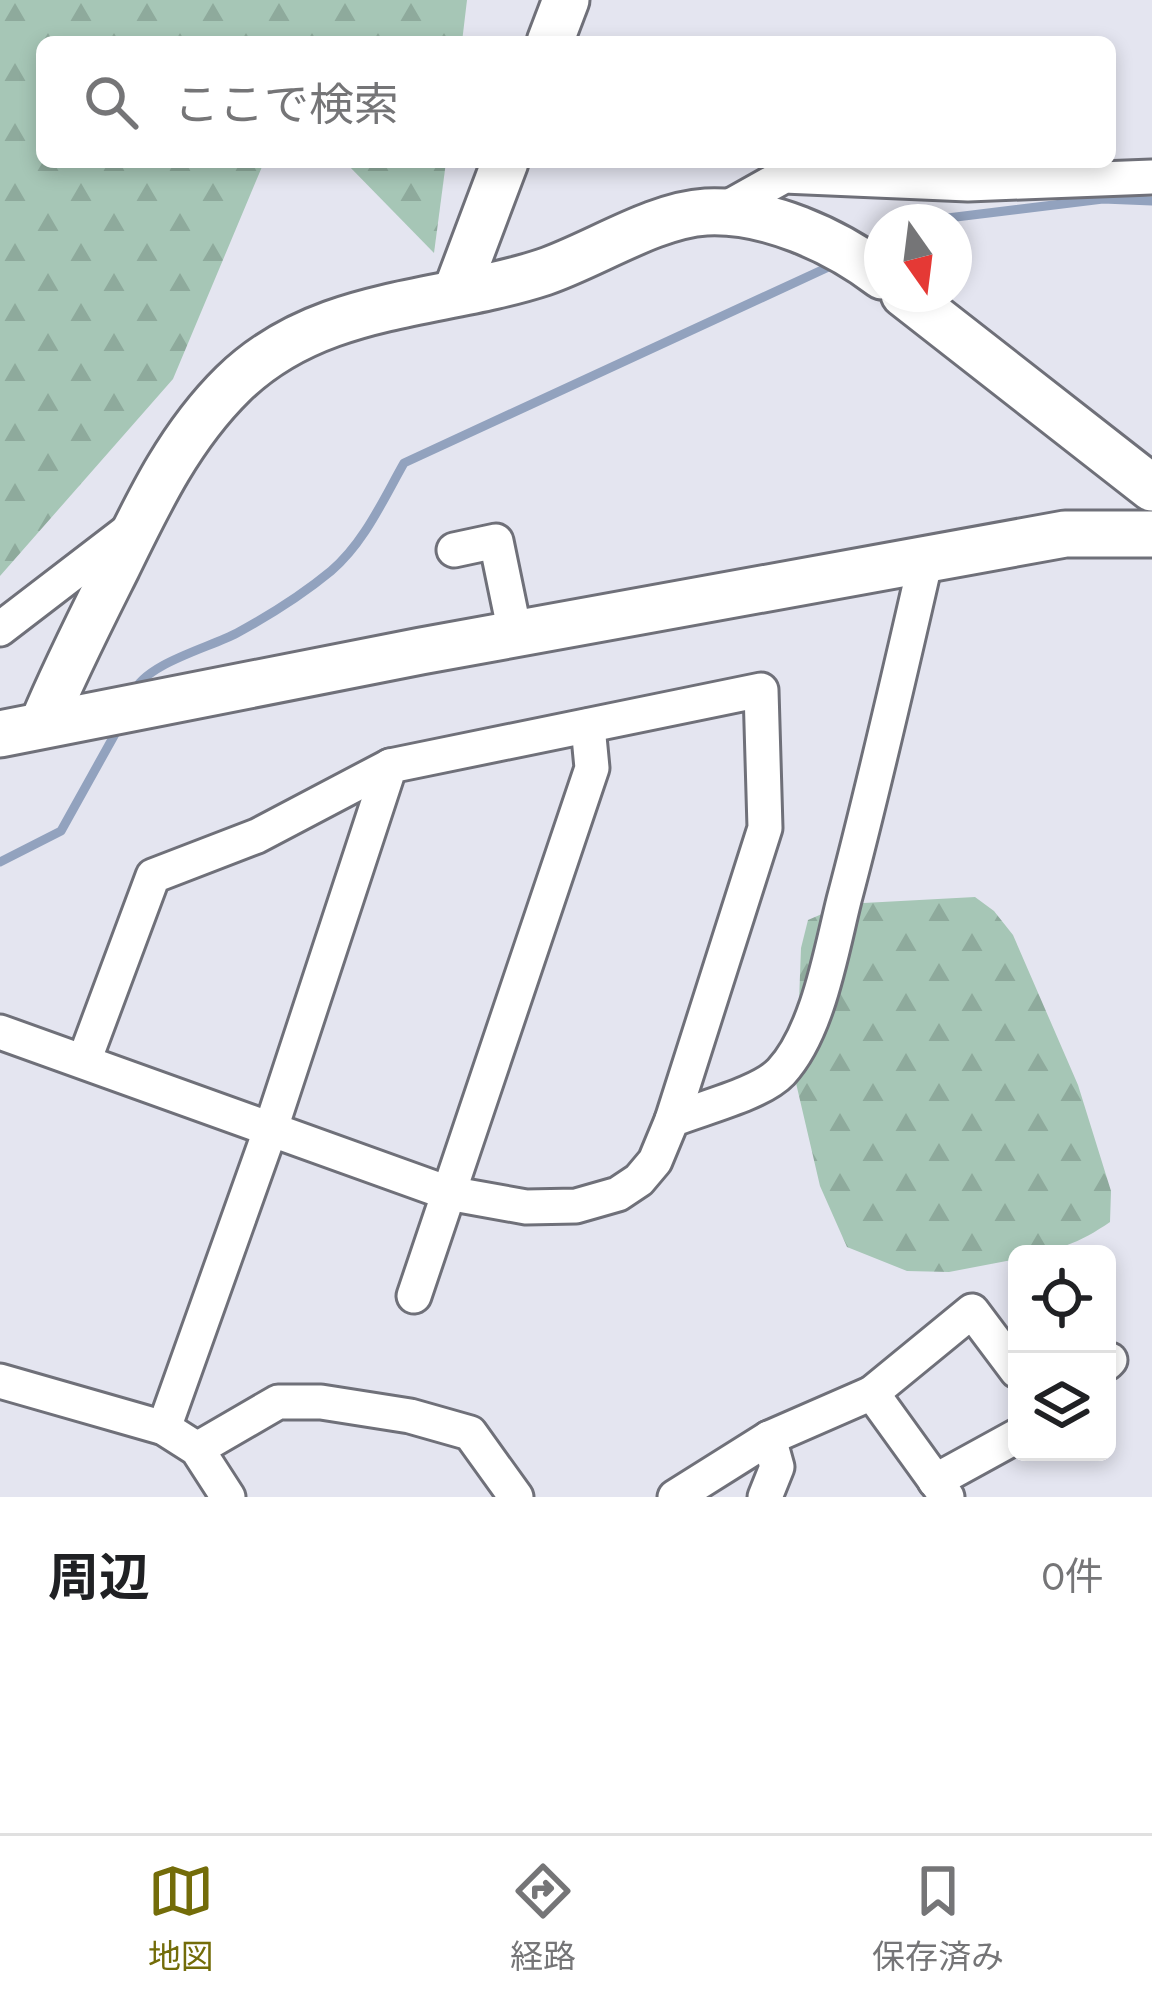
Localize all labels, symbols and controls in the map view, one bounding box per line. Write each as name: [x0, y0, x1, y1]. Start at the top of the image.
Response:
search box: [36, 36, 1116, 168]
icon: search: [78, 69, 144, 135]
text: ここで検索: [174, 72, 399, 137]
north arrow: [864, 204, 972, 312]
map controls: [1008, 1245, 1116, 1461]
button: locate: [1008, 1245, 1116, 1353]
button: layers: [1008, 1353, 1116, 1461]
text: 周辺: [48, 1540, 150, 1614]
text: 0件: [1042, 1548, 1104, 1605]
tab: 地図: [148, 1858, 214, 1980]
tab: 経路: [510, 1858, 576, 1980]
tab: 保存済み: [872, 1858, 1004, 1980]

